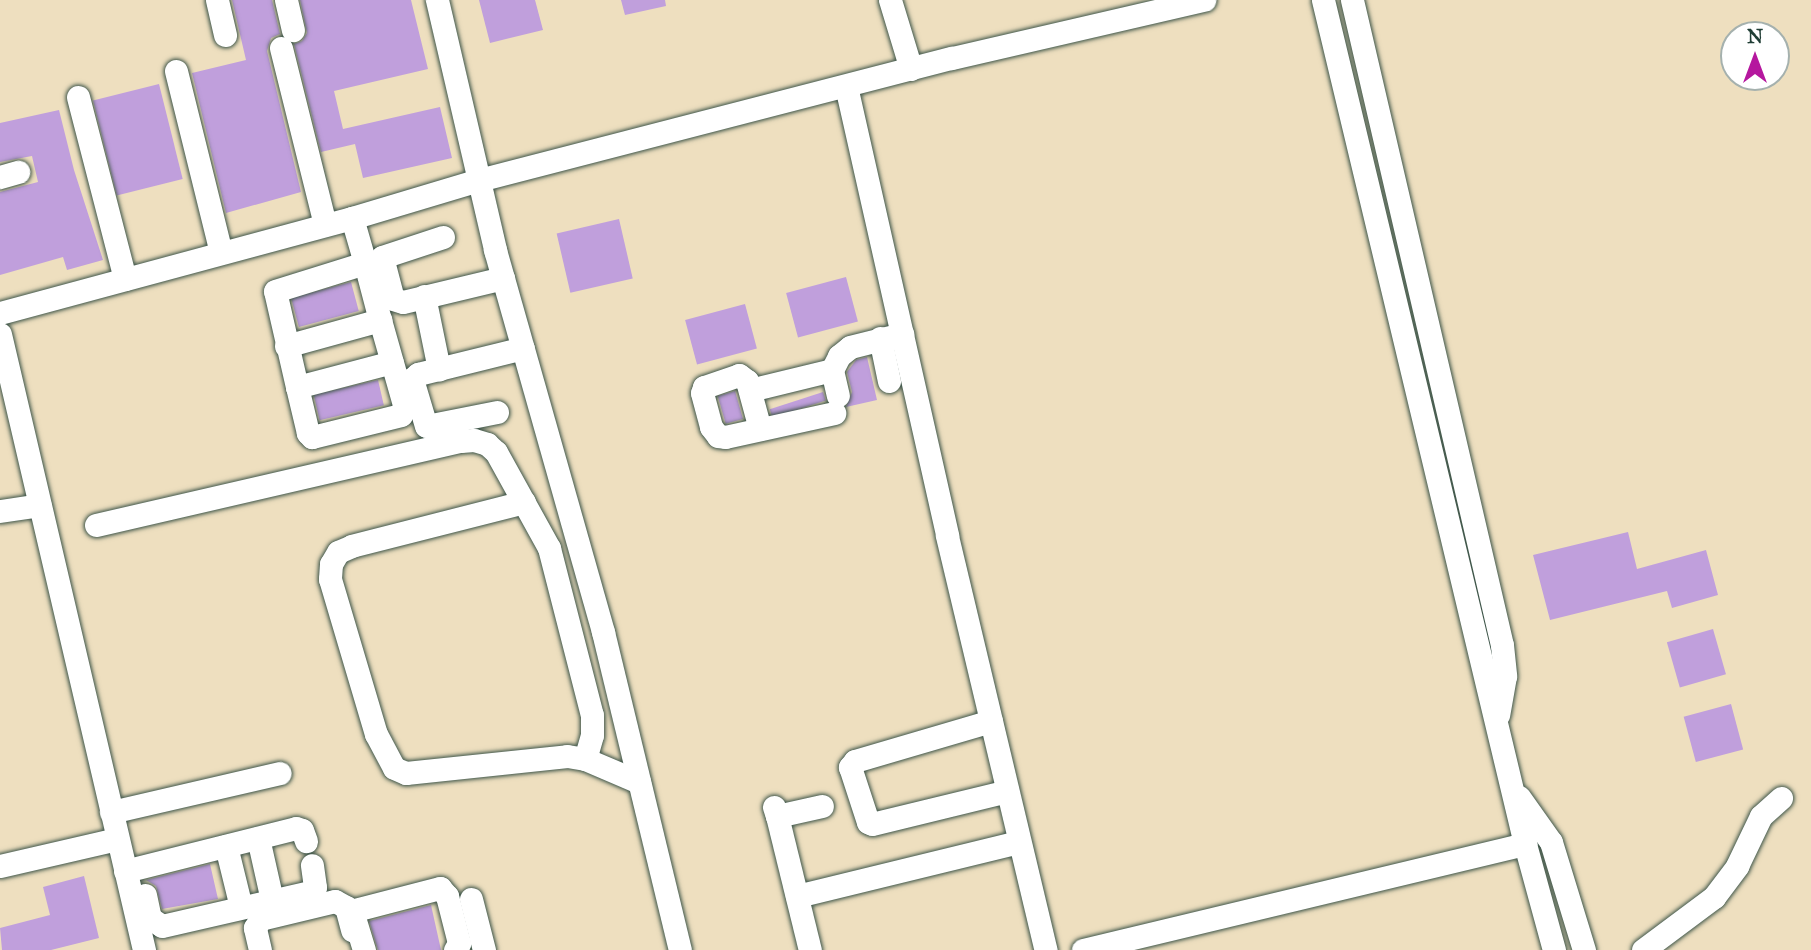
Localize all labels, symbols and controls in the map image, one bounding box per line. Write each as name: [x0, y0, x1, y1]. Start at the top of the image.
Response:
north arrow: [1720, 21, 1790, 91]
text: N: [1747, 25, 1763, 48]

